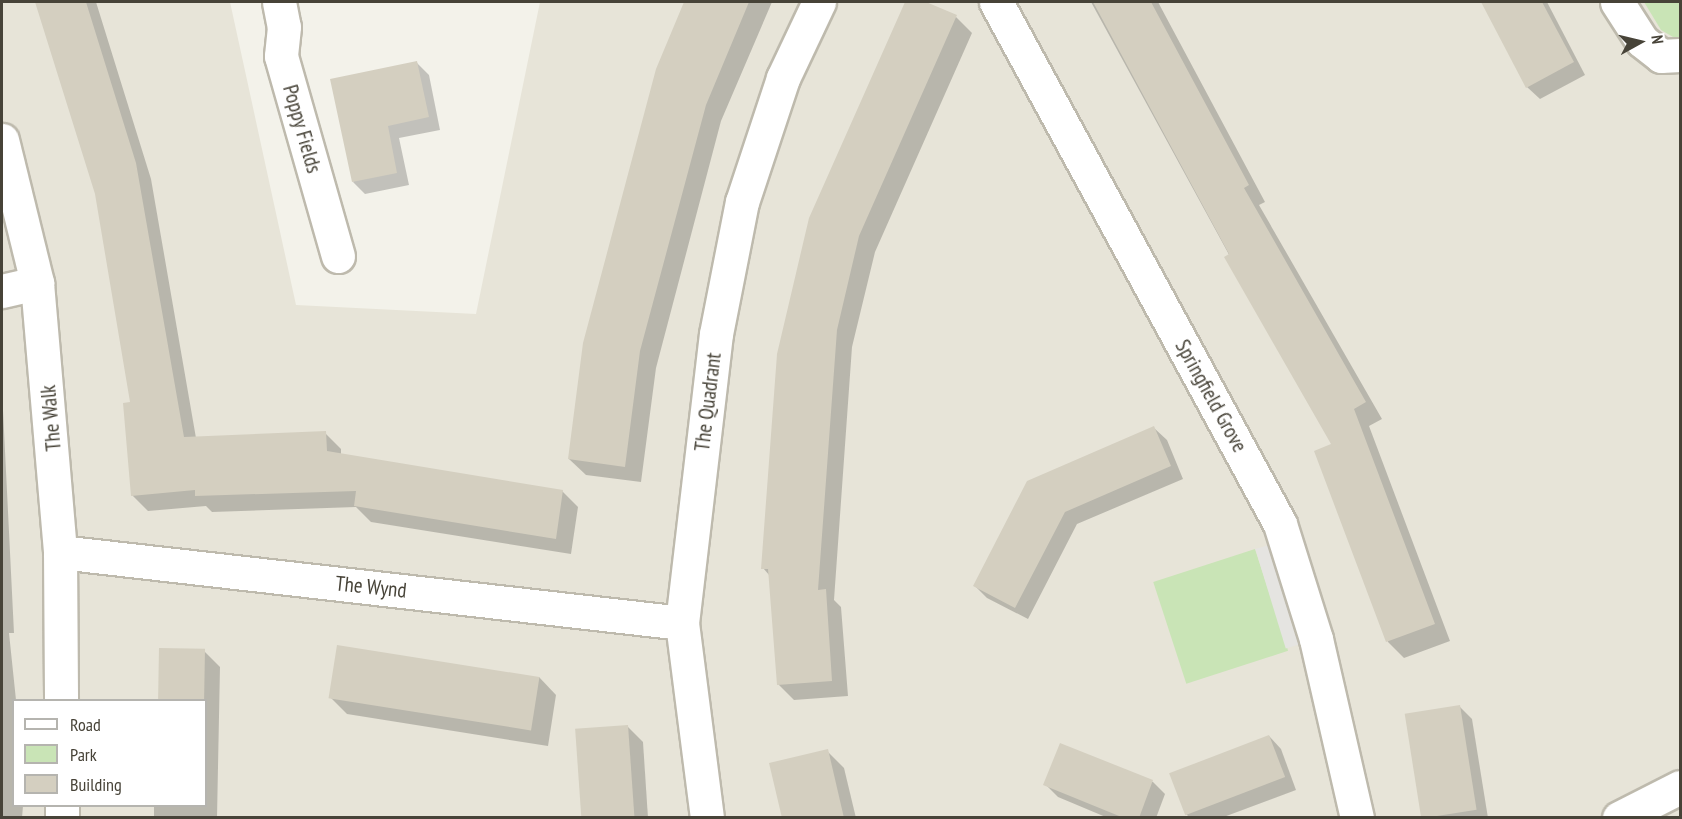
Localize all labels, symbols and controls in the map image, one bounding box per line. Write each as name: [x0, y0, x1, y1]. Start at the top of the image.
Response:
north arrow: [1610, 12, 1670, 72]
text: N: [1647, 34, 1668, 45]
street label: Poppy Fields: [277, 82, 327, 176]
street label: Springfield Grove: [1170, 335, 1252, 457]
street label: The Quadrant: [689, 351, 727, 453]
street label: The Walk: [36, 384, 66, 452]
street label: The Wynd: [334, 571, 408, 603]
legend: [12, 699, 207, 807]
text: Road: [70, 713, 101, 736]
text: Park: [70, 743, 97, 766]
text: Building: [70, 773, 122, 796]

